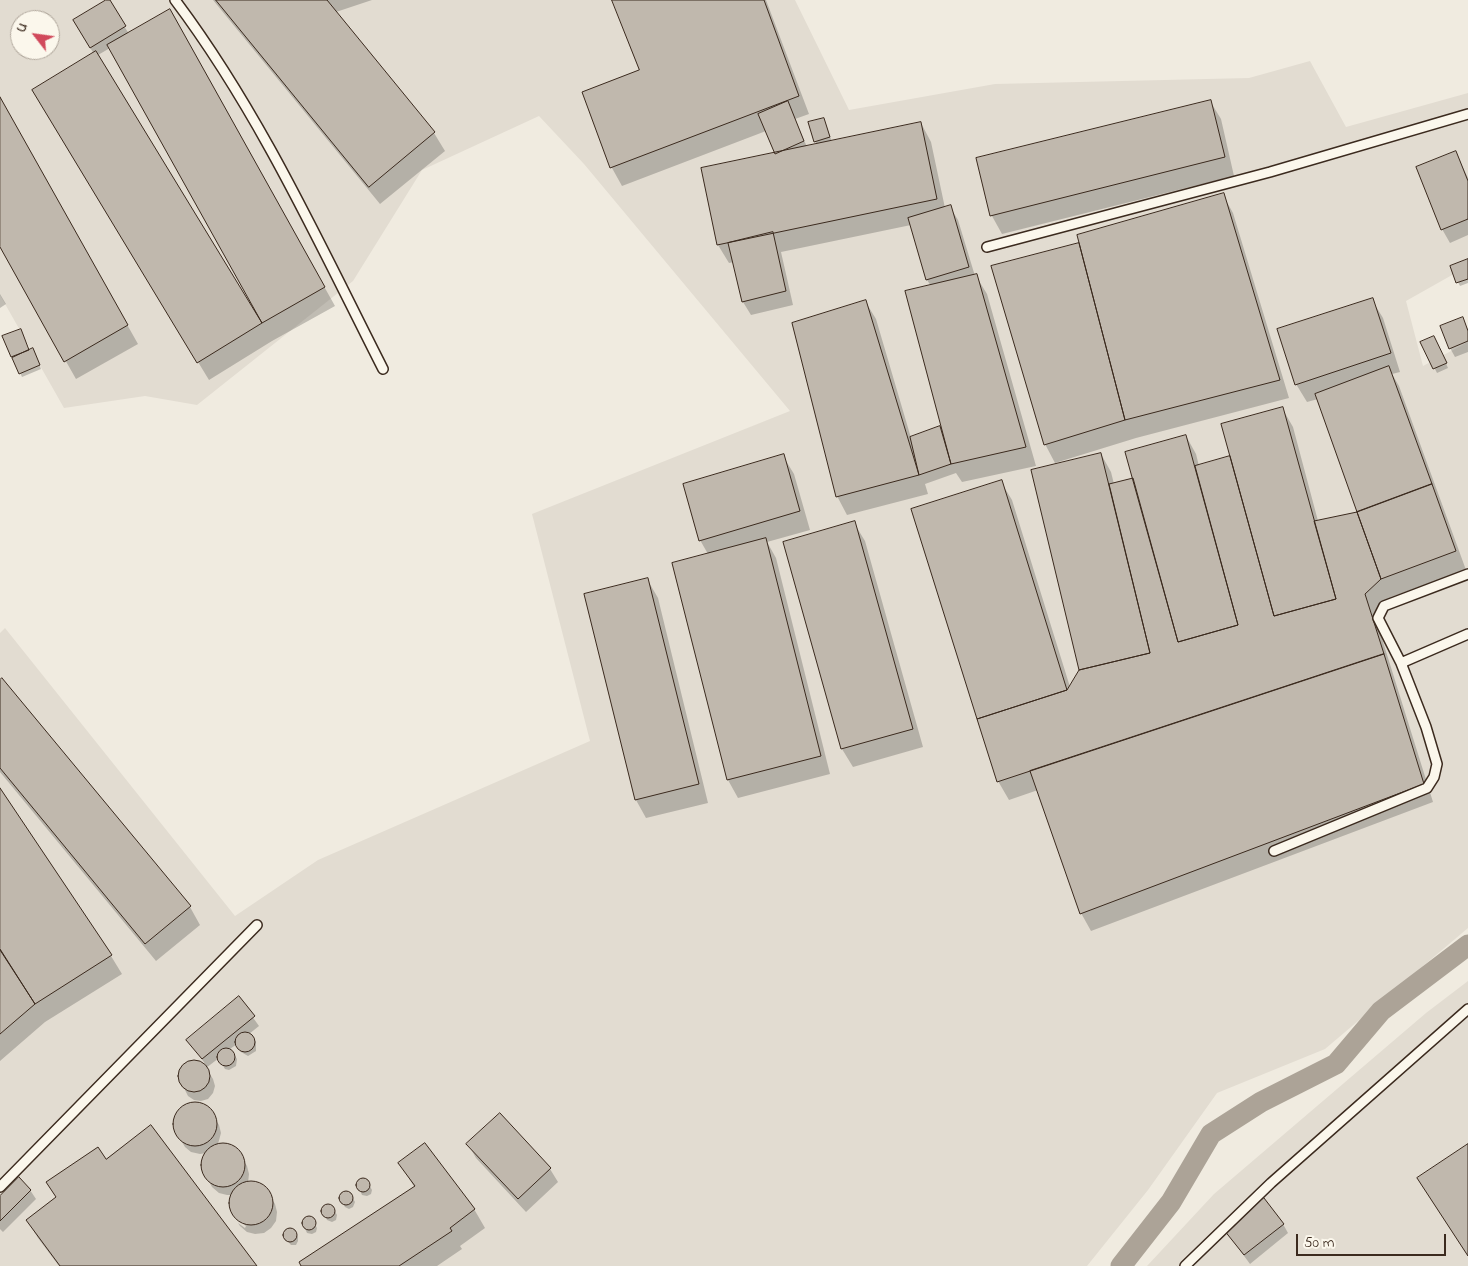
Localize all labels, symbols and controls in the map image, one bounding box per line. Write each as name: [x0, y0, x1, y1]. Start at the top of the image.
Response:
north arrow: [10, 10, 60, 60]
text: U: [11, 19, 34, 37]
scale bar: [1298, 1224, 1448, 1256]
text: 50 m: [1304, 1232, 1334, 1254]

